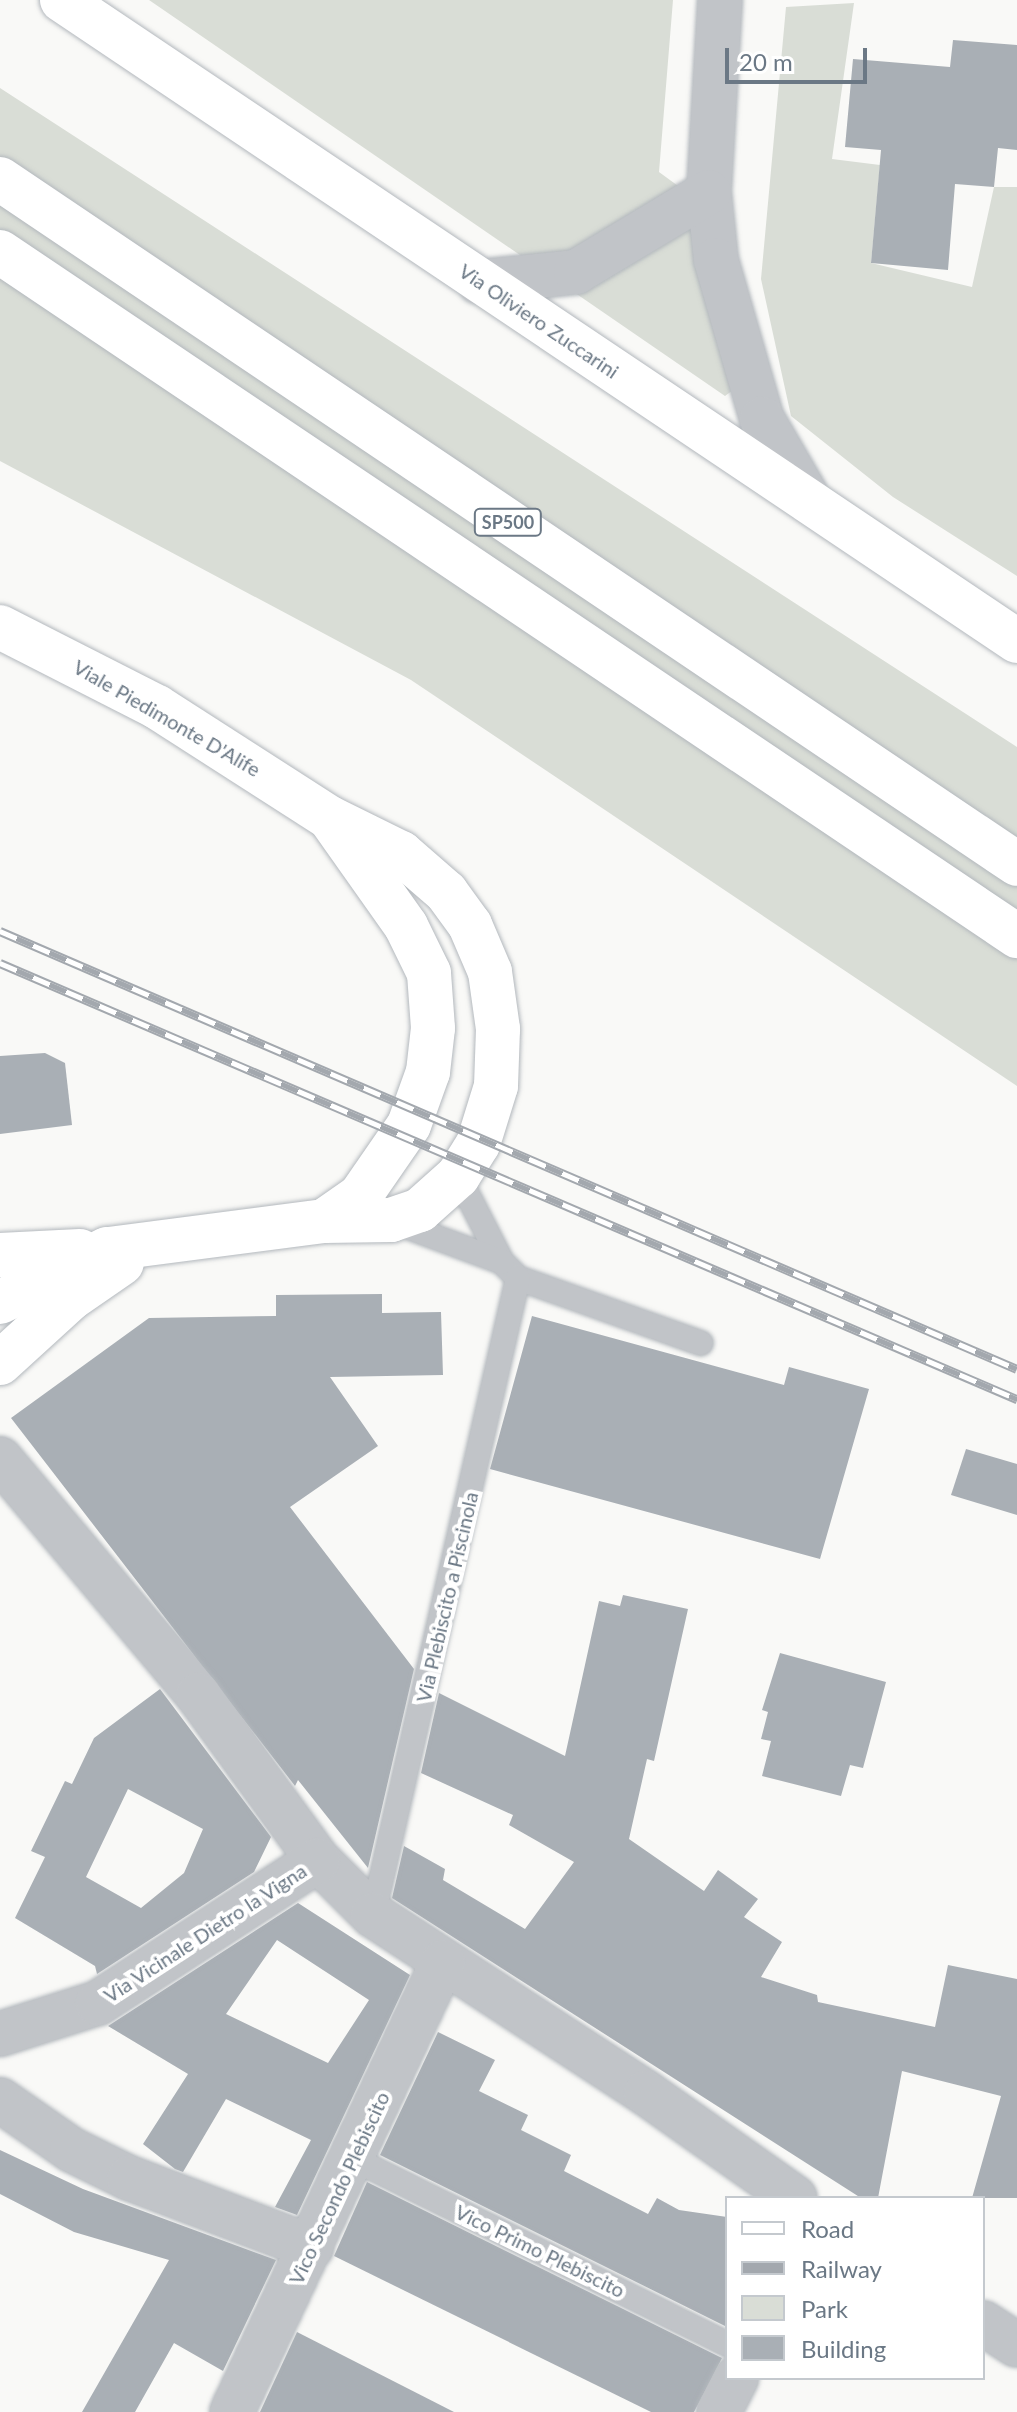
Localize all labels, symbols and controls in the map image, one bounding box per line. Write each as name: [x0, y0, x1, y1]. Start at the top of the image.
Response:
scale bar: [729, 32, 871, 82]
text: 20 m: [739, 47, 793, 76]
street label: Via Oliviero Zuccarini: [455, 259, 623, 383]
road number: SP500: [472, 508, 544, 536]
street label: Viale Piedimonte D'Alife: [69, 655, 265, 781]
street label: Via Plebiscito a Piscinola: [411, 1489, 483, 1705]
street label: Via Vicinale Dietro la Vigna: [99, 1858, 311, 2008]
street label: Vico Secondo Plebiscito: [284, 2088, 394, 2288]
legend: [725, 2196, 985, 2380]
street label: Vico Primo Plebiscito: [451, 2200, 629, 2302]
text: Road: [801, 2214, 854, 2243]
text: Railway: [801, 2254, 882, 2283]
text: Park: [801, 2294, 848, 2323]
text: Building: [801, 2334, 886, 2363]

